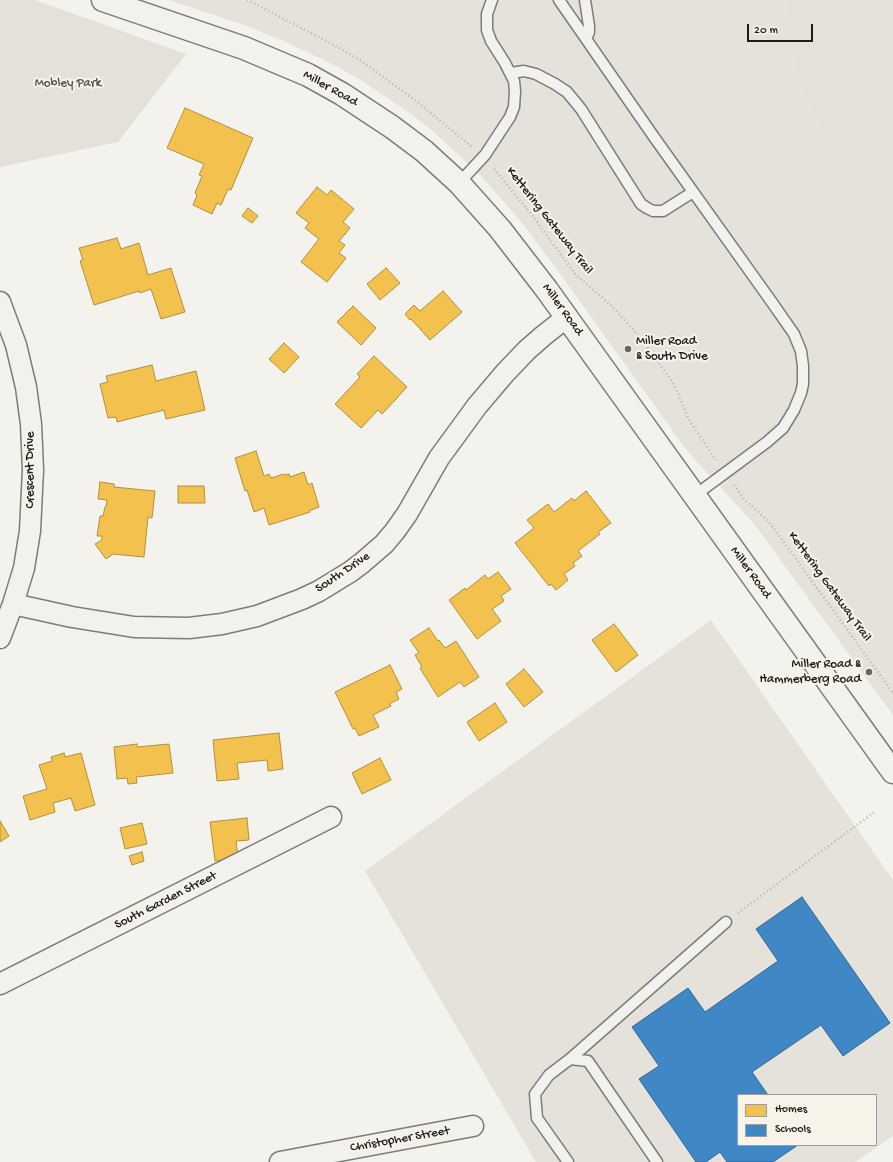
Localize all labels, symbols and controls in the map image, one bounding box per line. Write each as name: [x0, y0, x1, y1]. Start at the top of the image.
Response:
scale bar: [749, 16, 815, 42]
text: 20 m: [754, 24, 778, 38]
street label: Miller Road: [300, 68, 360, 110]
park label: Mobley Park: [35, 76, 101, 92]
street label: Kettering Gateway Trail: [502, 164, 596, 278]
street label: Miller Road: [538, 281, 586, 339]
place label: Miller Road & South Drive: [636, 334, 708, 365]
marker: Miller Road & South Drive: [623, 344, 633, 354]
street label: Crescent Drive: [23, 431, 39, 509]
street label: Kettering Gateway Trail: [784, 529, 874, 645]
street label: Miller Road: [726, 544, 774, 602]
street label: South Drive: [313, 549, 373, 597]
place label: Miller Road & Hammerberg Road: [760, 657, 861, 688]
marker: Miller Road & Hammerberg Road: [864, 667, 874, 677]
street label: South Garden Street: [112, 869, 220, 933]
legend: [737, 1094, 877, 1146]
text: Homes: [775, 1103, 807, 1117]
text: Schools: [775, 1123, 811, 1137]
street label: Christopher Street: [349, 1124, 451, 1156]

